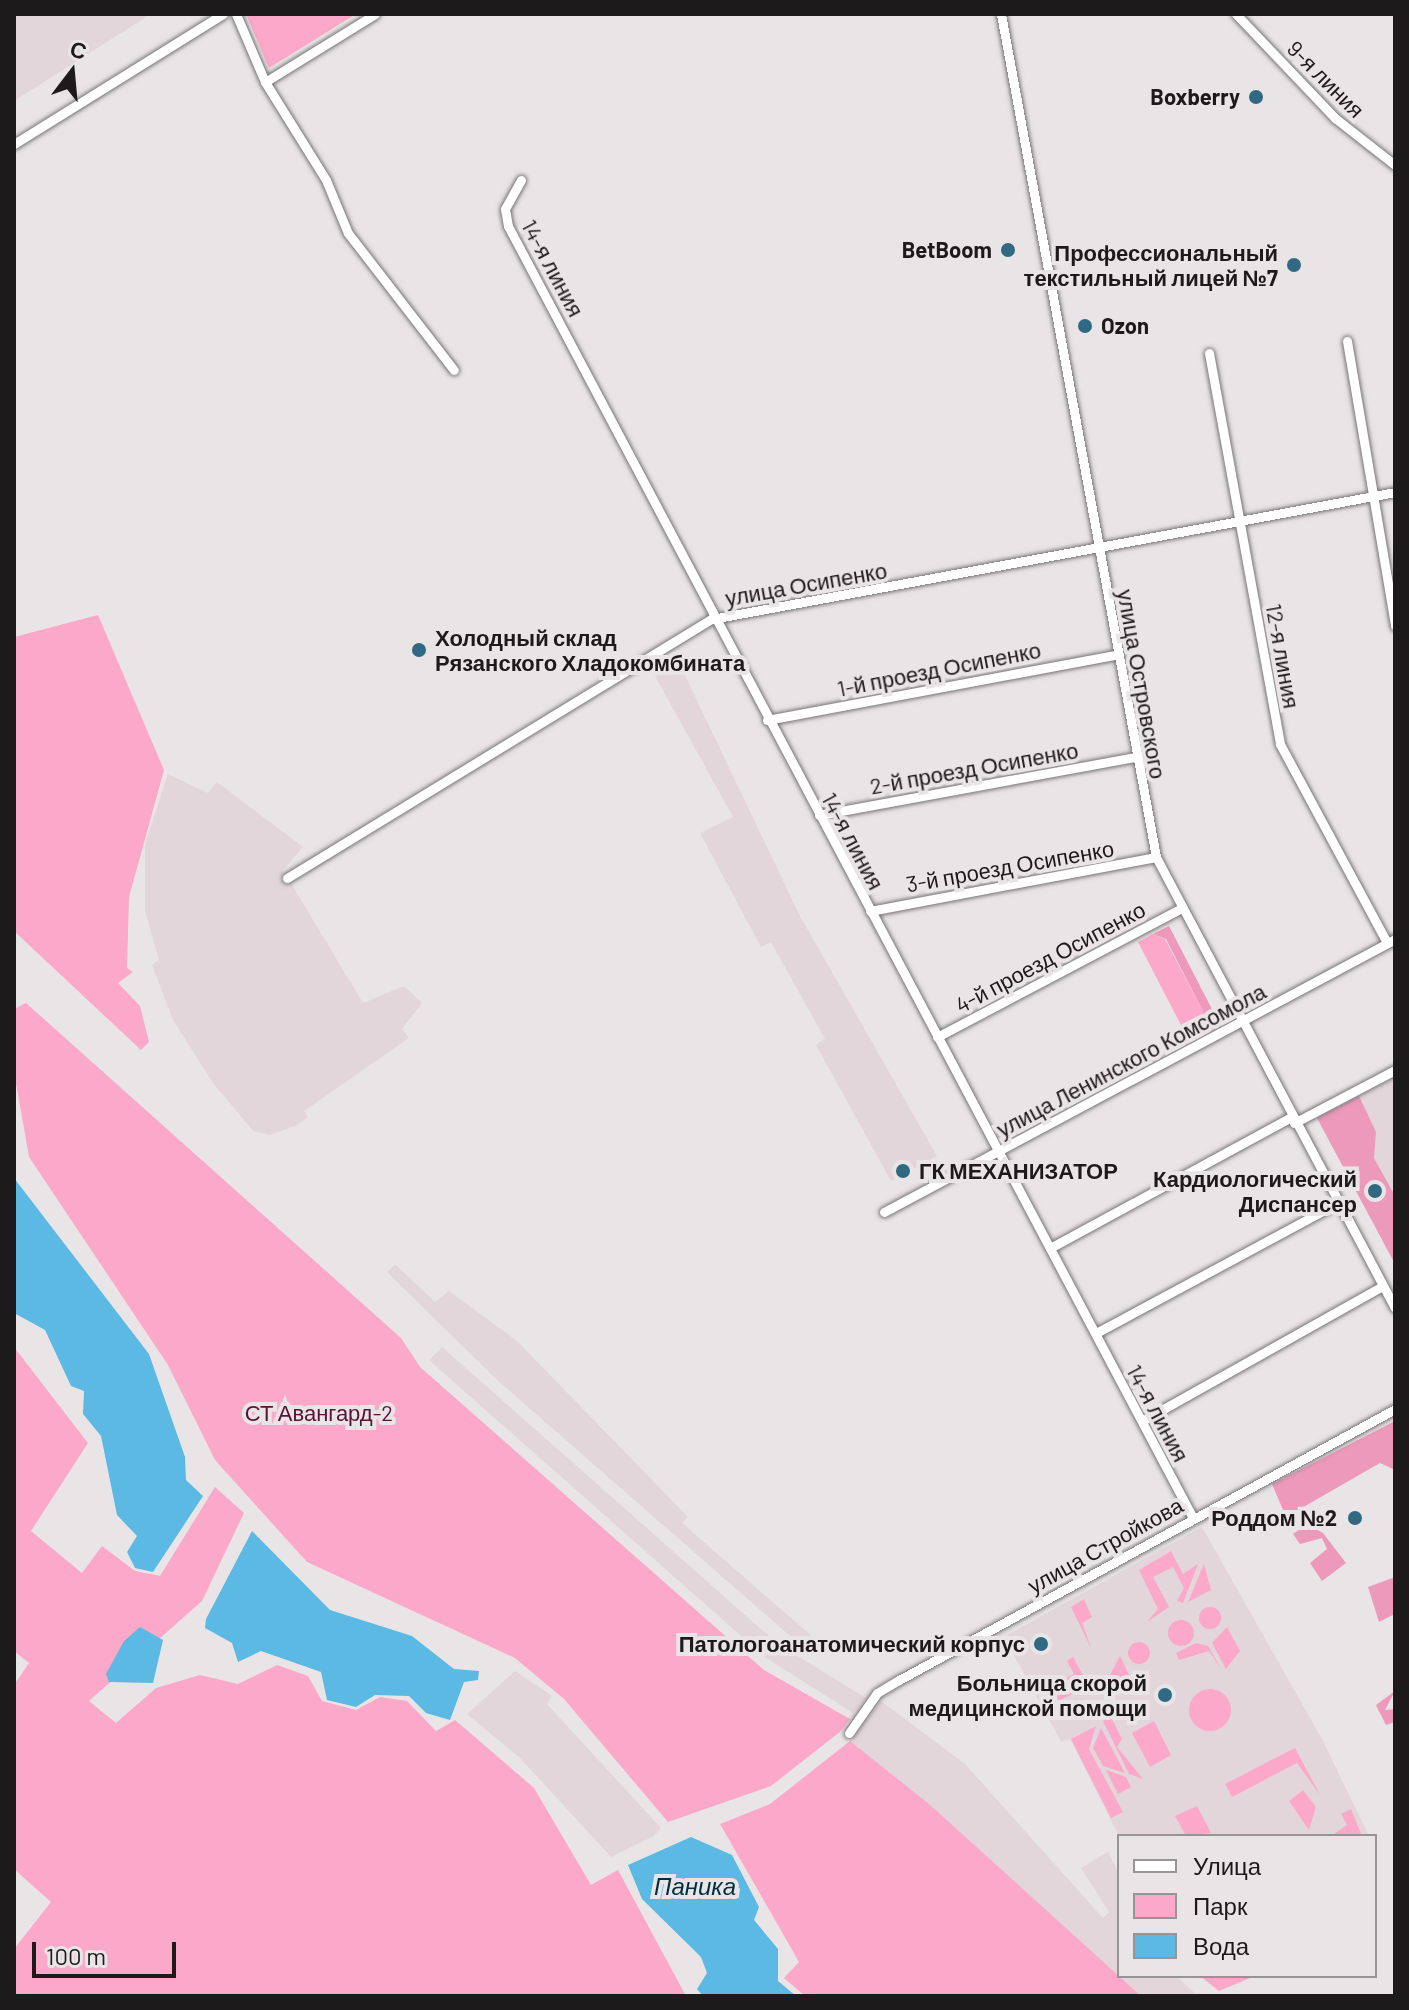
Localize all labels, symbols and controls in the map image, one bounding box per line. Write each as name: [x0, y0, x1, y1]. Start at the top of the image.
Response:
north arrow: [32, 32, 112, 112]
text: С: [67, 34, 90, 64]
street label: 9-я линия: [1282, 35, 1370, 123]
place label: Boxberry: [1150, 84, 1240, 110]
marker: Boxberry: [1247, 88, 1265, 106]
street label: 14-я линия: [516, 215, 590, 321]
place label: BetBoom: [902, 237, 992, 263]
place label: Профессиональный текстильный лицей №7: [1024, 239, 1278, 290]
marker: BetBoom: [999, 241, 1017, 259]
marker: Профессиональный текстильный лицей №7: [1285, 256, 1303, 274]
place label: Ozon: [1101, 313, 1149, 339]
marker: Ozon: [1076, 317, 1094, 335]
street label: улица Осипенко: [723, 557, 889, 611]
street label: улица Островского: [1112, 587, 1172, 781]
street label: 12-я линия: [1261, 602, 1305, 710]
place label: Холодный склад Рязанского Хладокомбината: [435, 624, 745, 676]
street label: 1-й проезд Осипенко: [835, 636, 1043, 702]
marker: Холодный склад Рязанского Хладокомбината: [410, 641, 428, 659]
street label: 2-й проезд Осипенко: [868, 737, 1080, 799]
street label: 14-я линия: [816, 788, 890, 894]
street label: 3-й проезд Осипенко: [904, 835, 1116, 897]
street label: 4-й проезд Осипенко: [951, 896, 1149, 1018]
street label: улица Ленинского Комсомола: [992, 978, 1270, 1142]
place label: ГК МЕХАНИЗАТОР: [919, 1158, 1118, 1184]
marker: ГК МЕХАНИЗАТОР: [894, 1162, 912, 1180]
place label: Кардиологический Диспансер: [1153, 1165, 1357, 1216]
marker: Кардиологический Диспансер: [1364, 1180, 1386, 1202]
street label: 14-я линия: [1121, 1360, 1195, 1466]
park label: СТ Авангард-2: [245, 1400, 393, 1426]
street label: улица Стройкова: [1023, 1491, 1187, 1599]
place label: Роддом №2: [1211, 1505, 1337, 1531]
marker: Роддом №2: [1344, 1507, 1366, 1529]
place label: Патологоанатомический корпус: [679, 1631, 1025, 1657]
marker: Патологоанатомический корпус: [1032, 1635, 1050, 1653]
place label: Больница скорой медицинской помощи: [908, 1669, 1147, 1720]
marker: Больница скорой медицинской помощи: [1154, 1684, 1176, 1706]
legend: [1117, 1834, 1377, 1978]
text: Улица: [1193, 1851, 1261, 1880]
water label: Паника: [654, 1872, 736, 1900]
text: Парк: [1193, 1891, 1247, 1920]
scale bar: [36, 1926, 180, 1976]
text: Вода: [1193, 1931, 1249, 1960]
text: 100 m: [46, 1941, 106, 1970]

